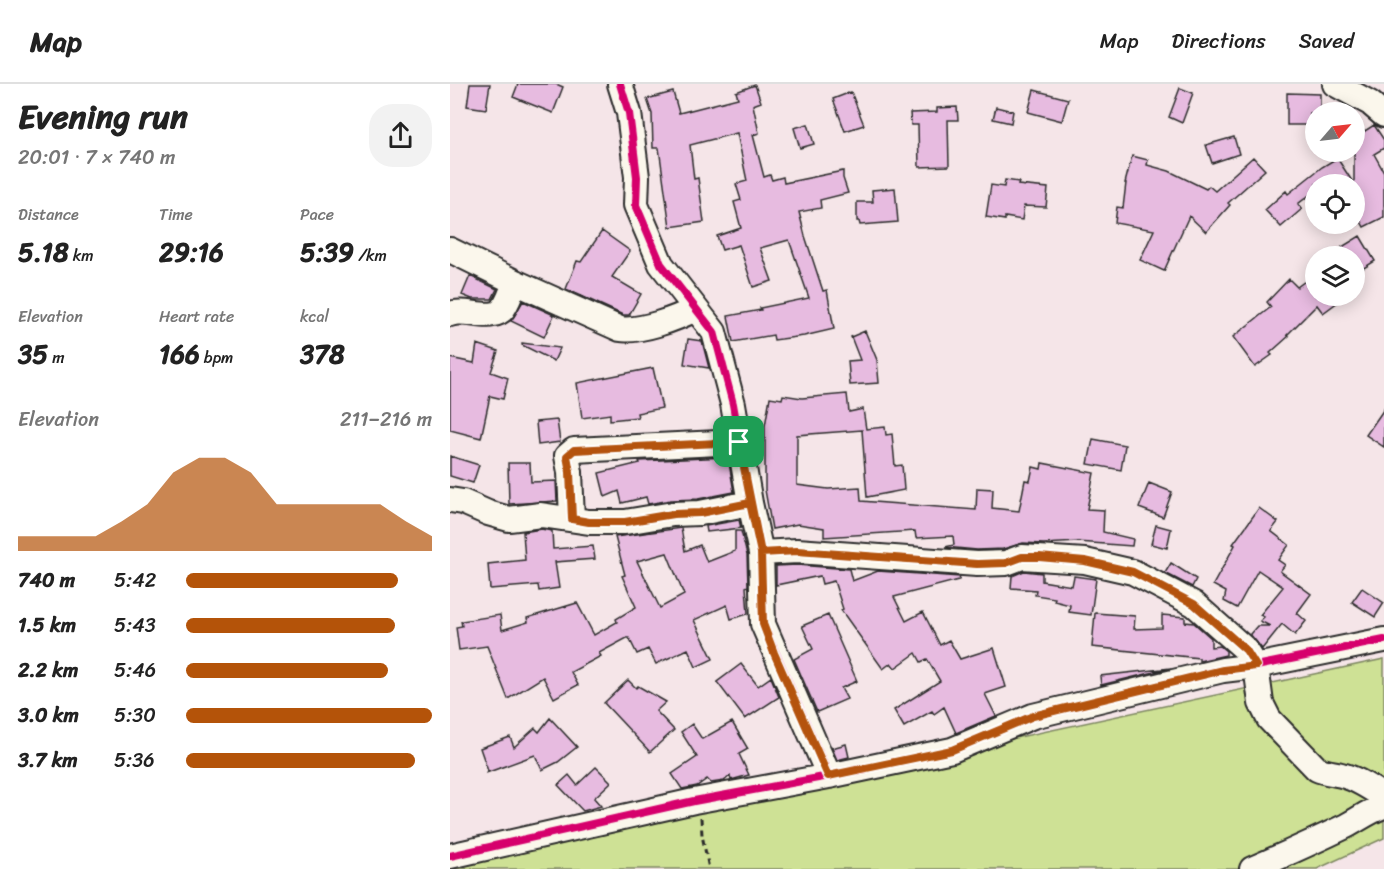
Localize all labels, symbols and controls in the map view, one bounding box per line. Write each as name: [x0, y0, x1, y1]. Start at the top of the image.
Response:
text: Map: [30, 17, 82, 66]
text: Map: [1100, 22, 1138, 60]
text: Directions: [1171, 22, 1266, 60]
text: Saved: [1299, 22, 1354, 60]
text: Evening run: [18, 88, 188, 146]
north arrow: [1305, 102, 1365, 162]
map controls: [1305, 102, 1365, 306]
button: share: [369, 104, 432, 167]
text: 20:01 · 7 × 740 m: [18, 140, 175, 175]
button: locate: [1305, 174, 1365, 234]
text: Distance: [18, 200, 79, 229]
text: Time: [159, 200, 193, 229]
text: Pace: [300, 200, 334, 229]
text: 5.18: [18, 229, 69, 275]
text: 29:16: [159, 229, 224, 275]
text: 5:39: [300, 229, 354, 275]
text: km: [69, 241, 94, 270]
text: /km: [354, 241, 387, 270]
button: layers: [1305, 246, 1365, 306]
text: Elevation: [18, 302, 83, 331]
text: Heart rate: [159, 302, 234, 331]
text: kcal: [300, 302, 329, 331]
text: 35: [18, 331, 48, 377]
text: 166: [159, 331, 200, 377]
text: 378: [300, 331, 345, 377]
text: m: [48, 343, 65, 372]
text: bpm: [200, 343, 233, 372]
text: Elevation: [18, 402, 99, 437]
text: 211–216 m: [340, 402, 432, 437]
pin: [713, 416, 764, 467]
icon: arrive: [722, 425, 755, 458]
text: 740 m: [18, 563, 75, 598]
text: 5:42: [114, 563, 156, 598]
text: 1.5 km: [18, 608, 76, 643]
text: 5:43: [114, 608, 156, 643]
text: 2.2 km: [18, 653, 78, 688]
text: 5:46: [114, 653, 156, 688]
text: 3.0 km: [18, 698, 79, 733]
text: 5:30: [114, 698, 156, 733]
text: 3.7 km: [18, 743, 78, 778]
text: 5:36: [114, 743, 155, 778]

